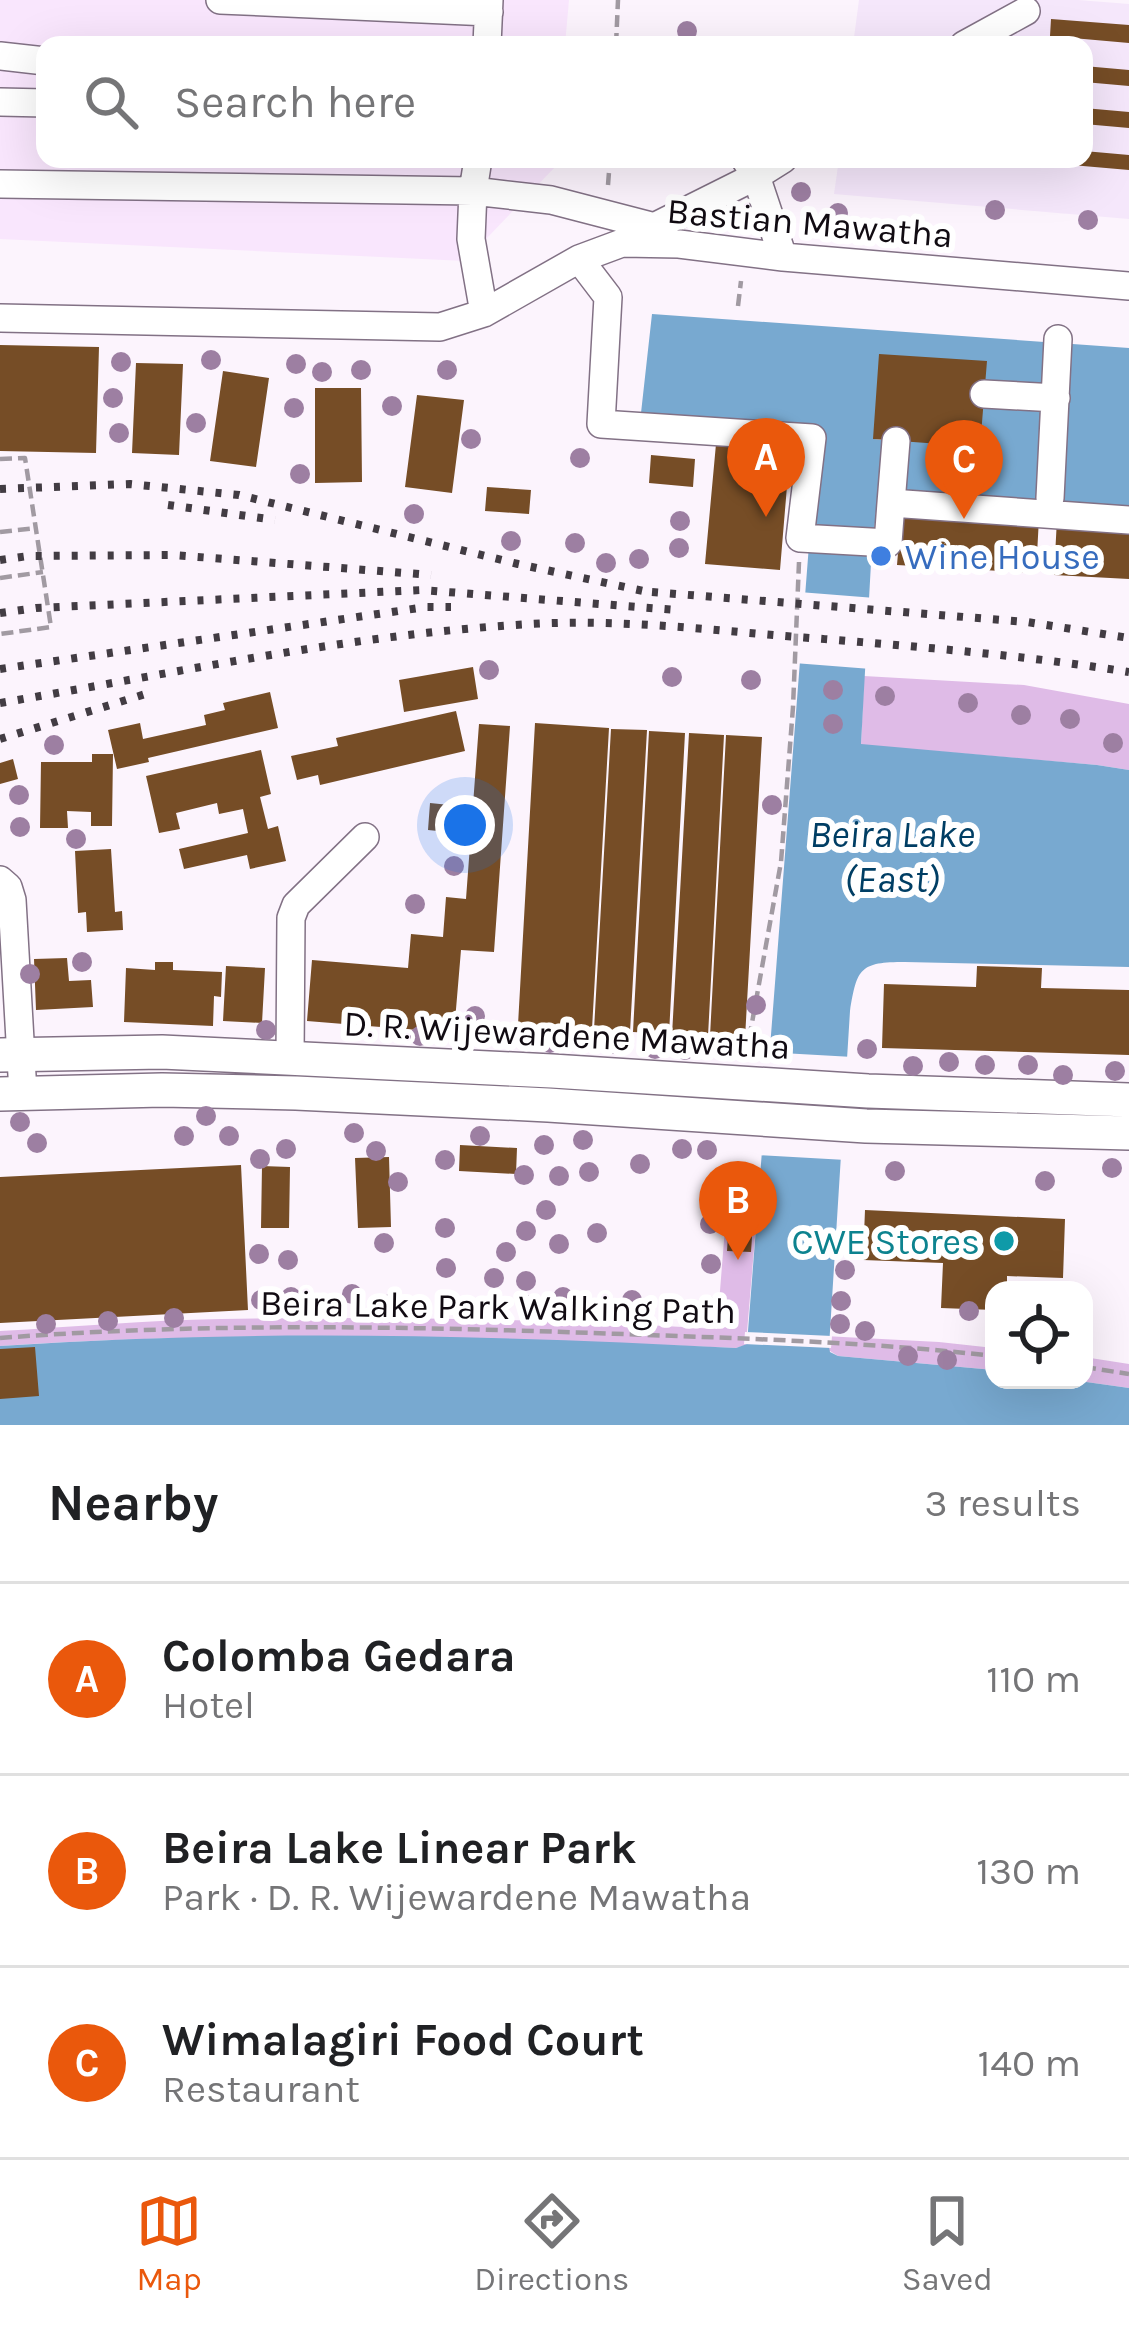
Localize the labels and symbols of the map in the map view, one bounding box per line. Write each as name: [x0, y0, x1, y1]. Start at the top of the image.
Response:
street label: Bastian Mawatha: [665, 190, 955, 256]
pin: A: [727, 418, 805, 517]
pin: C: [925, 420, 1003, 519]
place label: Wine House: [905, 536, 1100, 578]
marker: Wine House: [868, 543, 894, 569]
your location: [435, 795, 495, 855]
water label: Beira Lake (East): [809, 811, 975, 902]
street label: D. R. Wijewardene Mawatha: [343, 1002, 791, 1068]
pin: B: [699, 1161, 777, 1260]
place label: CWE Stores: [792, 1221, 980, 1263]
marker: CWE Stores: [991, 1228, 1017, 1254]
street label: Beira Lake Park Walking Path: [260, 1282, 736, 1332]

